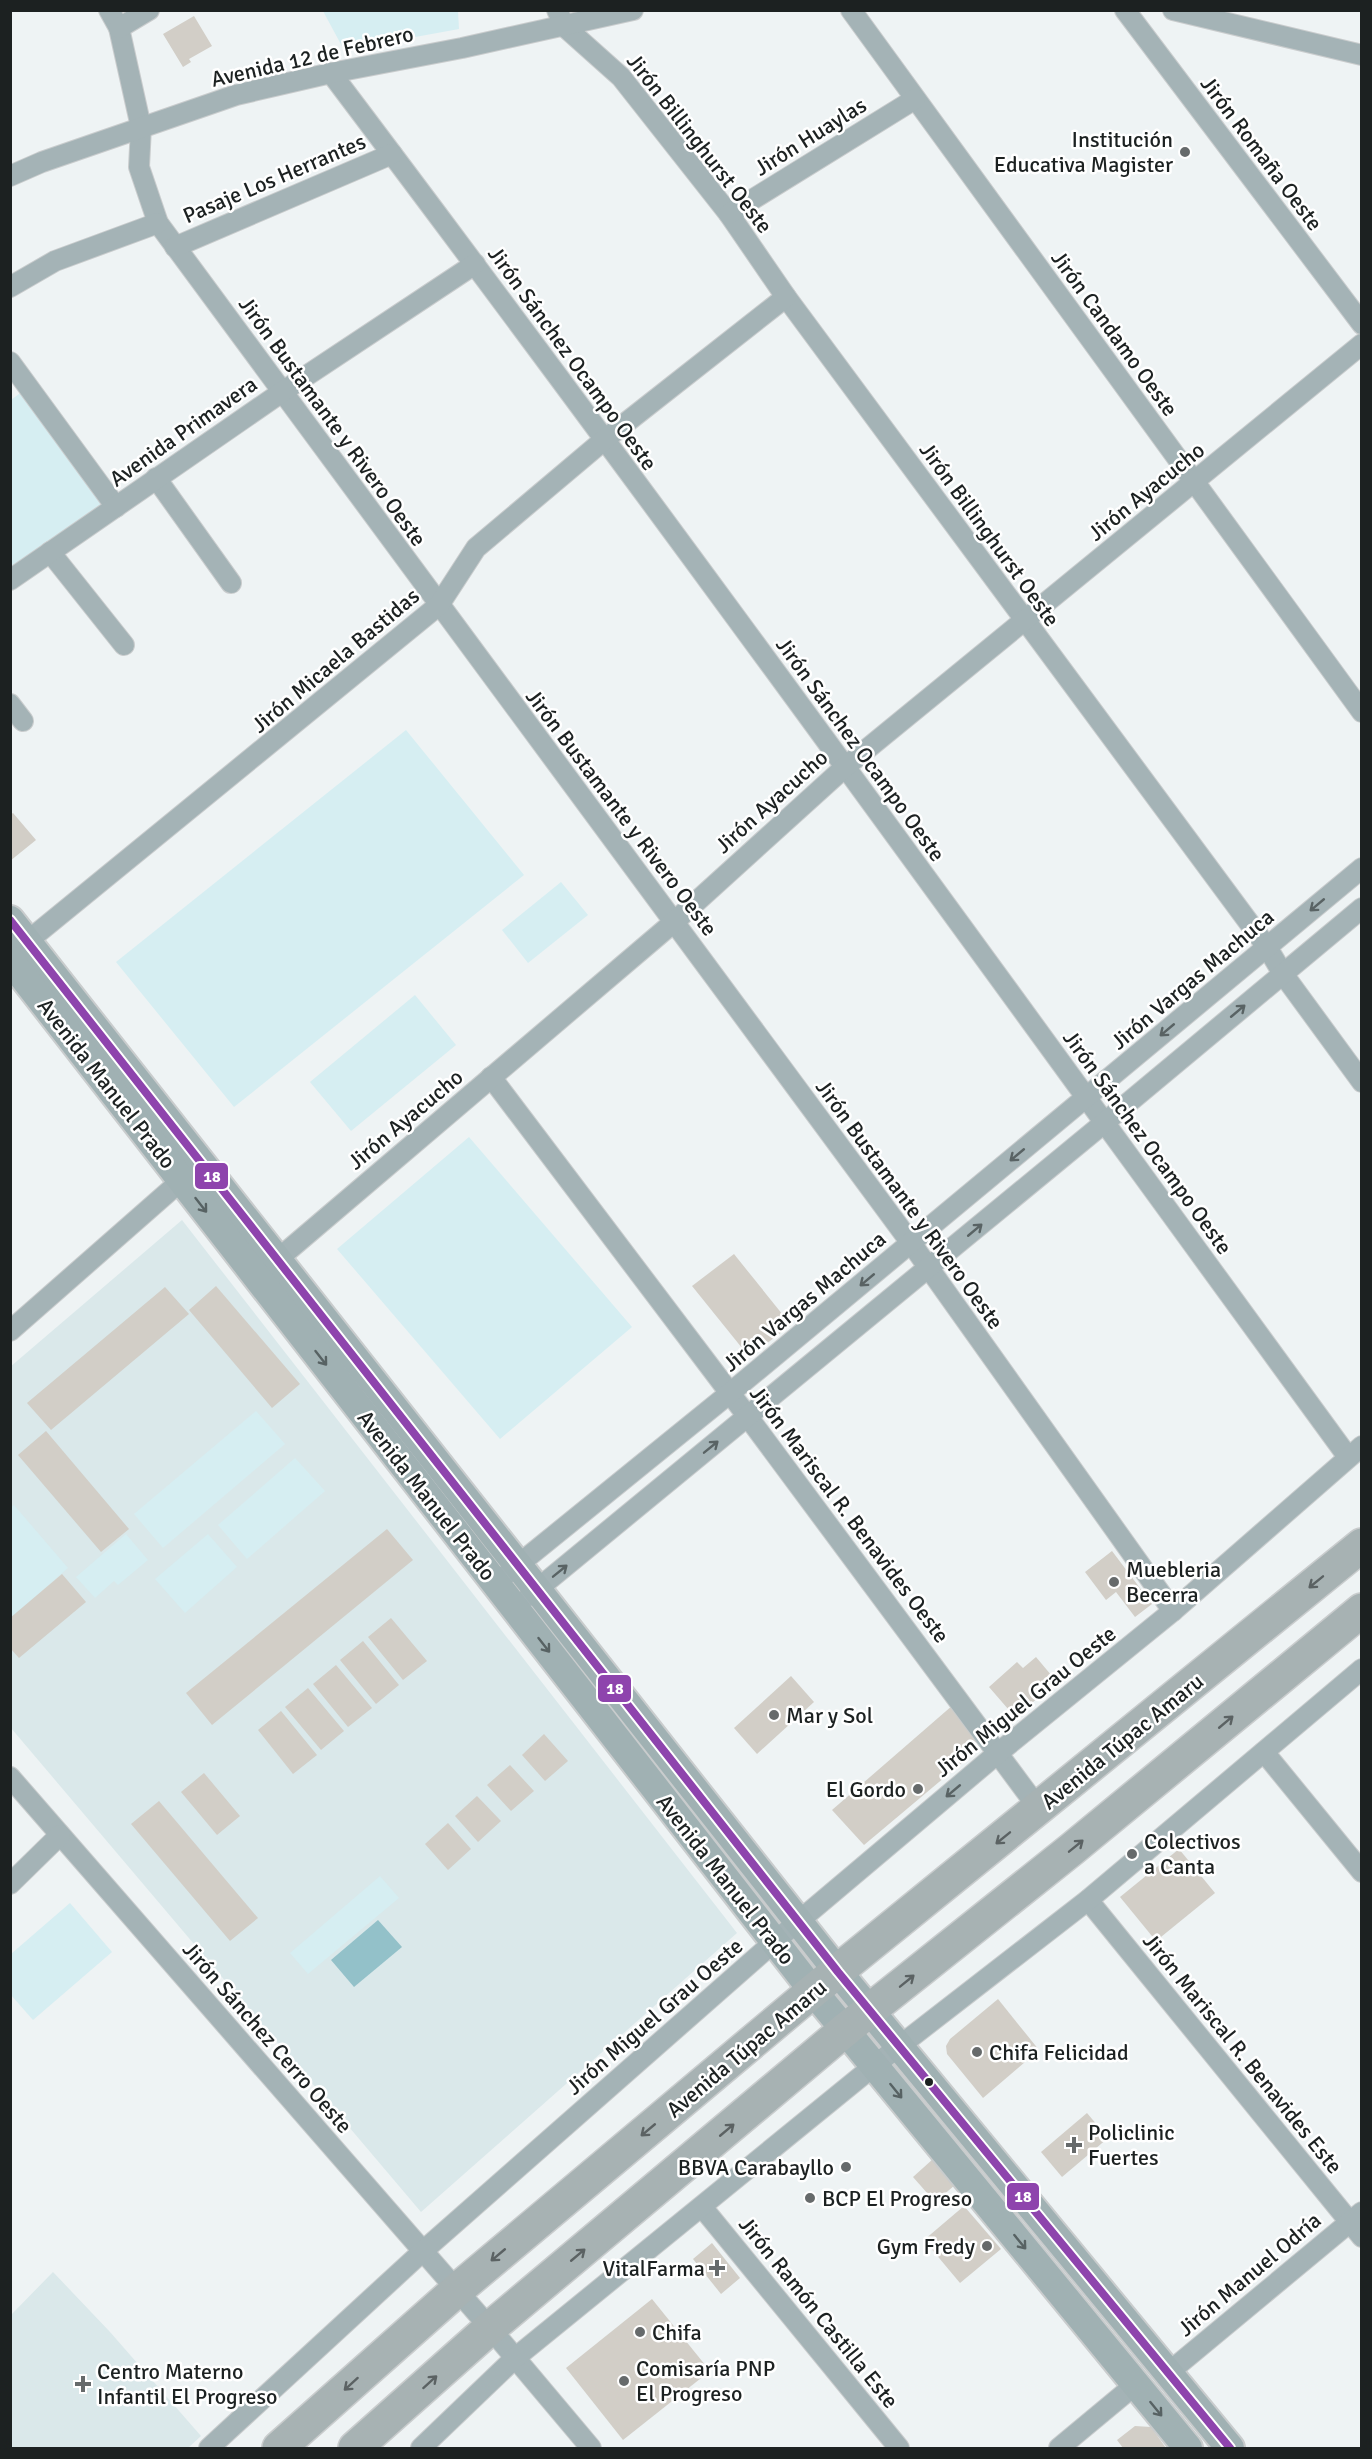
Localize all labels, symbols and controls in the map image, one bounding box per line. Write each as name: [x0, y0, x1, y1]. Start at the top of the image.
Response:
street label: Avenida 12 de Febrero: [208, 20, 416, 93]
street label: Jirón Billinghurst Oeste: [621, 48, 778, 239]
street label: Jirón Romaña Oeste: [1195, 71, 1328, 236]
street label: Jirón Huaylas: [749, 91, 871, 182]
place label: Institución Educativa Magister: [994, 126, 1173, 178]
street label: Pasaje Los Herrantes: [179, 128, 370, 229]
marker: Institución Educativa Magister: [1178, 145, 1192, 159]
street label: Jirón Sánchez Ocampo Oeste: [482, 241, 663, 476]
street label: Jirón Candamo Oeste: [1045, 245, 1184, 421]
street label: Jirón Bustamante y Rivero Oeste: [233, 291, 432, 551]
street label: Avenida Primavera: [104, 370, 262, 492]
street label: Jirón Ayacucho: [1083, 436, 1210, 547]
street label: Jirón Billinghurst Oeste: [914, 437, 1065, 632]
street label: Jirón Micaela Bastidas: [246, 582, 425, 738]
street label: Jirón Sánchez Ocampo Oeste: [770, 632, 951, 867]
street label: Jirón Bustamante y Rivero Oeste: [520, 684, 723, 941]
street label: Jirón Ayacucho: [709, 744, 833, 859]
one-way arrow: [1309, 899, 1325, 912]
street label: Jirón Vargas Machuca: [1105, 903, 1279, 1055]
street label: Avenida Manuel Prado: [32, 993, 182, 1174]
one-way arrow: [1230, 1005, 1246, 1018]
one-way arrow: [1159, 1024, 1175, 1037]
street label: Jirón Sánchez Ocampo Oeste: [1057, 1025, 1238, 1260]
street label: Jirón Ayacucho: [342, 1063, 468, 1175]
street label: Jirón Bustamante y Rivero Oeste: [810, 1074, 1009, 1334]
one-way arrow: [1009, 1149, 1025, 1162]
line badge: 18: [194, 1162, 229, 1190]
text: 18: [203, 1167, 221, 1187]
one-way arrow: [195, 1196, 208, 1212]
one-way arrow: [967, 1223, 983, 1236]
street label: Jirón Vargas Machuca: [717, 1225, 891, 1377]
one-way arrow: [859, 1273, 875, 1286]
one-way arrow: [315, 1350, 327, 1366]
street label: Jirón Mariscal R. Benavides Oeste: [744, 1380, 955, 1648]
street label: Avenida Manuel Prado: [352, 1405, 502, 1586]
one-way arrow: [703, 1441, 719, 1454]
place label: Muebleria Becerra: [1126, 1556, 1221, 1608]
one-way arrow: [552, 1564, 567, 1578]
marker: Muebleria Becerra: [1107, 1575, 1121, 1589]
one-way arrow: [1309, 1575, 1324, 1589]
street label: Jirón Miguel Grau Oeste: [929, 1620, 1121, 1783]
one-way arrow: [537, 1637, 550, 1653]
street label: Avenida Túpac Amaru: [1036, 1668, 1209, 1815]
line badge: 18: [597, 1674, 632, 1703]
text: 18: [606, 1679, 624, 1699]
place label: Mar y Sol: [786, 1702, 873, 1729]
marker: Mar y Sol: [767, 1708, 781, 1722]
one-way arrow: [1218, 1715, 1234, 1728]
place label: El Gordo: [826, 1776, 906, 1803]
marker: El Gordo: [911, 1782, 925, 1796]
one-way arrow: [946, 1784, 961, 1798]
street label: Avenida Manuel Prado: [651, 1789, 801, 1970]
place label: Colectivos a Canta: [1144, 1828, 1241, 1880]
one-way arrow: [995, 1832, 1011, 1845]
one-way arrow: [1068, 1839, 1084, 1852]
marker: Colectivos a Canta: [1125, 1847, 1139, 1861]
street label: Jirón Mariscal R. Benavides Este: [1137, 1927, 1348, 2179]
street label: Jirón Miguel Grau Oeste: [561, 1932, 748, 2100]
street label: Jirón Sánchez Cerro Oeste: [177, 1936, 358, 2139]
street label: Avenida Túpac Amaru: [661, 1973, 832, 2123]
one-way arrow: [899, 1974, 915, 1987]
place label: Chifa Felicidad: [989, 2039, 1129, 2066]
marker: Chifa Felicidad: [970, 2045, 984, 2059]
unlabelled marker: [923, 2076, 935, 2088]
one-way arrow: [890, 2083, 903, 2099]
place label: Policlinic Fuertes: [1088, 2119, 1175, 2171]
one-way arrow: [640, 2123, 656, 2136]
one-way arrow: [719, 2123, 735, 2136]
marker: Policlinic Fuertes: [1065, 2136, 1083, 2154]
place label: BBVA Carabayllo: [678, 2154, 834, 2181]
marker: BBVA Carabayllo: [839, 2160, 853, 2174]
line badge: 18: [1006, 2182, 1040, 2211]
place label: BCP El Progreso: [822, 2185, 972, 2212]
text: 18: [1014, 2187, 1032, 2207]
marker: BCP El Progreso: [803, 2191, 817, 2205]
street label: Jirón Manuel Odría: [1172, 2207, 1326, 2342]
street label: Jirón Ramón Castilla Este: [733, 2211, 904, 2414]
place label: Gym Fredy: [877, 2233, 976, 2260]
one-way arrow: [1013, 2234, 1026, 2250]
marker: Gym Fredy: [980, 2239, 994, 2253]
one-way arrow: [491, 2248, 506, 2262]
one-way arrow: [570, 2248, 586, 2261]
place label: VitalFarma: [603, 2255, 705, 2282]
marker: VitalFarma: [710, 2261, 724, 2275]
place label: Chifa: [652, 2319, 702, 2346]
marker: Chifa: [633, 2325, 647, 2339]
place label: Comisaría PNP El Progreso: [636, 2355, 775, 2407]
place label: Centro Materno Infantil El Progreso: [97, 2358, 278, 2410]
marker: Comisaría PNP El Progreso: [617, 2374, 631, 2388]
marker: Centro Materno Infantil El Progreso: [74, 2375, 92, 2393]
one-way arrow: [422, 2375, 437, 2389]
one-way arrow: [344, 2377, 359, 2391]
one-way arrow: [1150, 2401, 1163, 2417]

